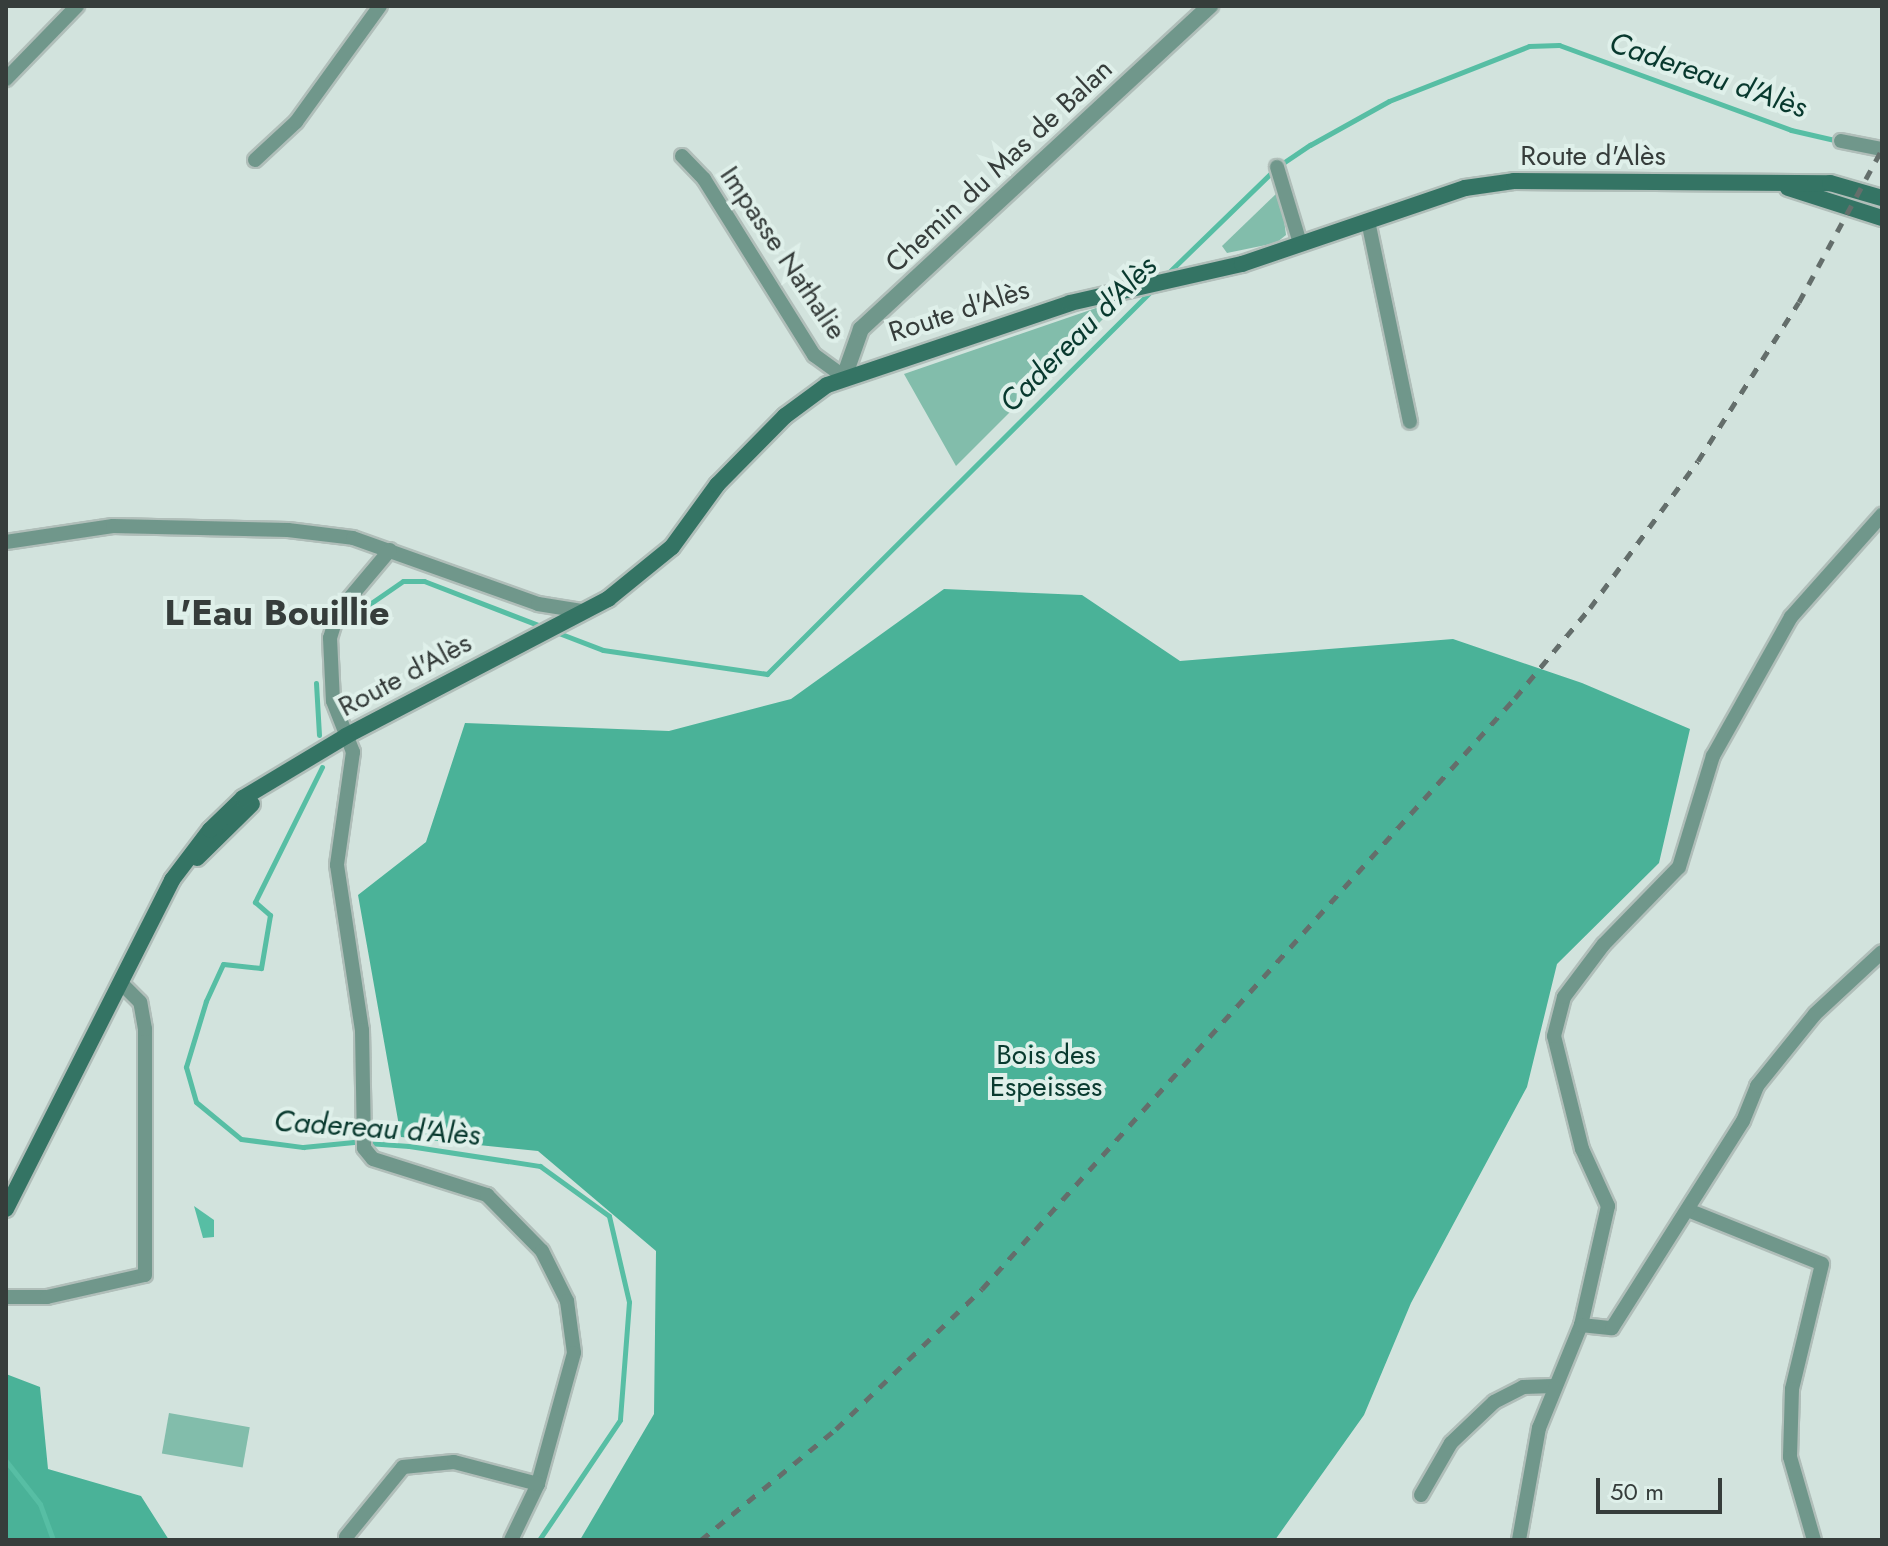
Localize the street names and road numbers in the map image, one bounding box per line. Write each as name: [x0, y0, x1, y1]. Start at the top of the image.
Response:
street label: Chemin du Mas de Balan: [879, 52, 1119, 280]
street label: Route d'Alès: [1520, 139, 1666, 173]
street label: Impasse Nathalie: [713, 160, 853, 346]
street label: Route d'Alès: [885, 273, 1033, 349]
street label: Route d'Alès: [333, 626, 477, 724]

